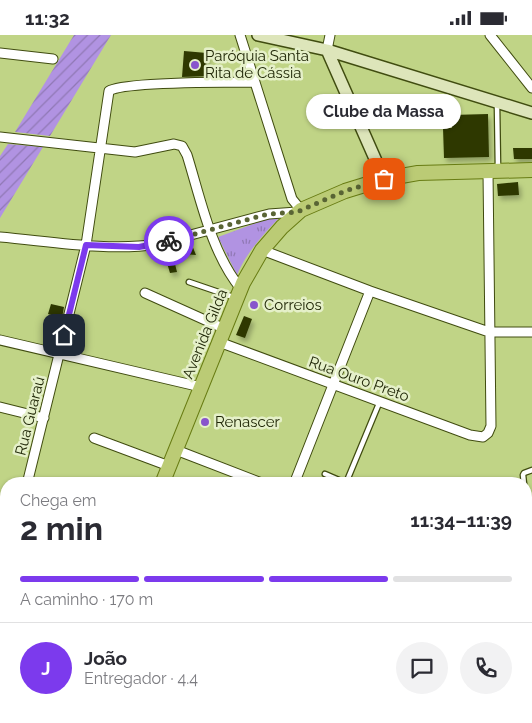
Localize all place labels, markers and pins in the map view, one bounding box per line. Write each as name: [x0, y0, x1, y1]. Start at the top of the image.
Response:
place label: Paróquia Santa Rita de Cássia: [205, 47, 309, 82]
marker: Paróquia Santa Rita de Cássia: [189, 59, 201, 71]
callout: Clube da Massa: [306, 94, 462, 129]
pin: [363, 158, 405, 200]
place label: Correios: [264, 296, 322, 314]
marker: Correios: [248, 299, 260, 311]
pin: [43, 314, 85, 356]
place label: Renascer: [215, 413, 280, 431]
marker: Renascer: [199, 416, 211, 428]

